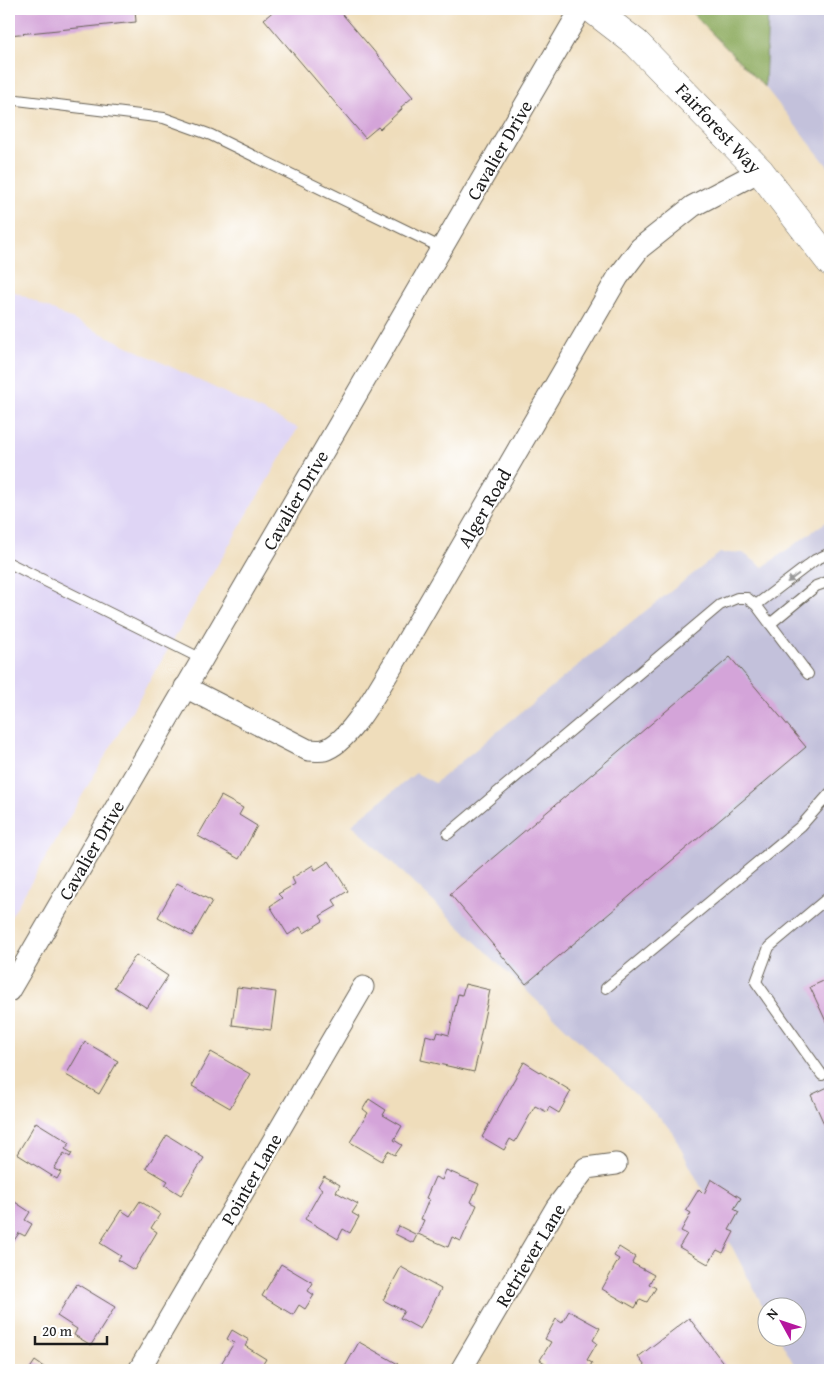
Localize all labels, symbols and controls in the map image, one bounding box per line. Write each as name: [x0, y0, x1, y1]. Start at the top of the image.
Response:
street label: Fairforest Way: [669, 76, 769, 180]
street label: Cavalier Drive: [459, 95, 539, 205]
street label: Cavalier Drive: [255, 445, 335, 555]
street label: Alger Road: [450, 463, 518, 553]
one-way arrow: [787, 572, 800, 583]
street label: Cavalier Drive: [51, 795, 131, 905]
street label: Pointer Lane: [214, 1128, 289, 1230]
street label: Retriever Lane: [488, 1198, 572, 1312]
north arrow: [756, 1296, 806, 1346]
text: N: [761, 1303, 783, 1324]
scale bar: [35, 1314, 108, 1346]
text: 20 m: [42, 1320, 73, 1341]

